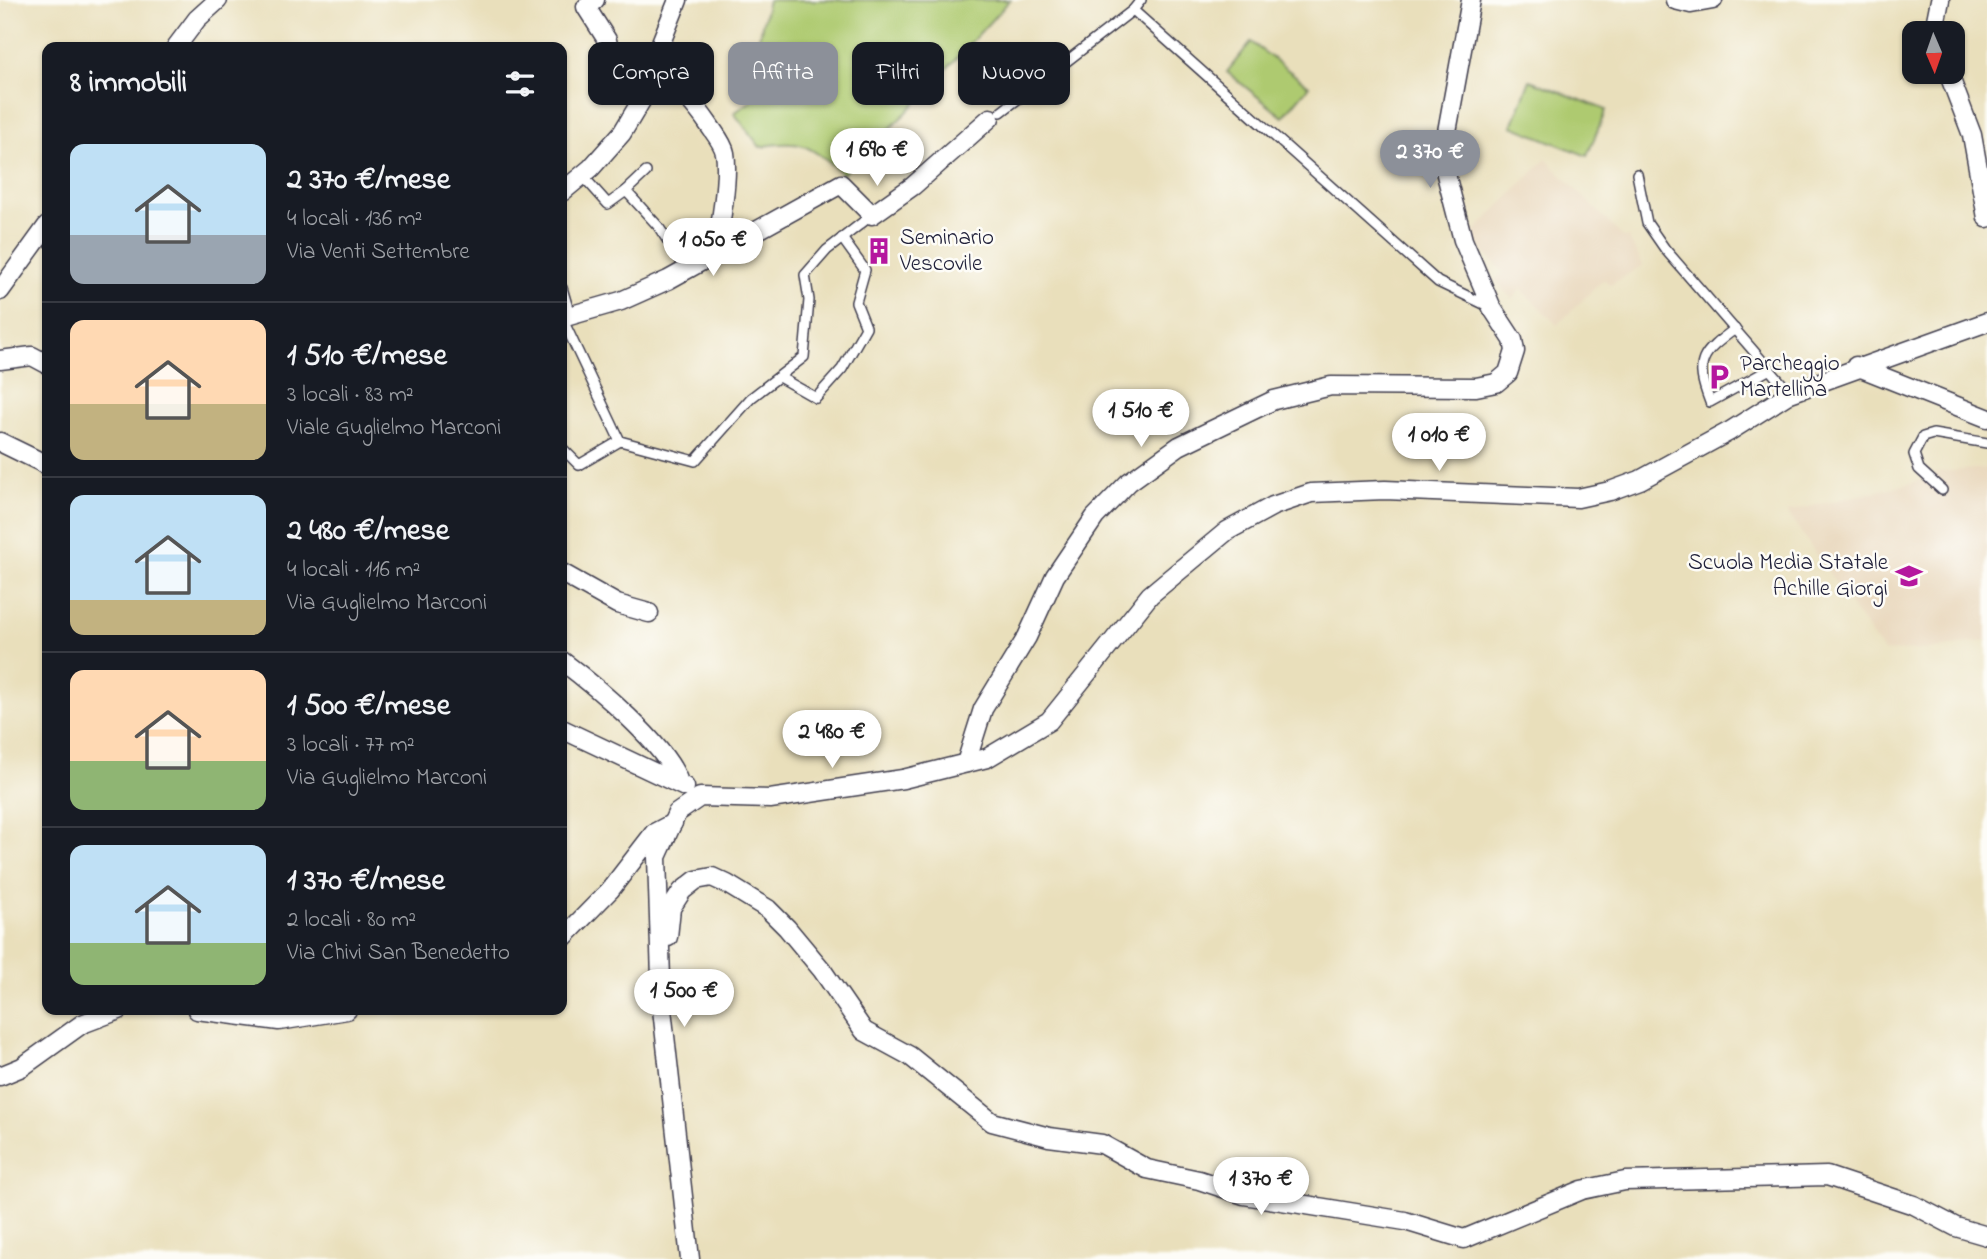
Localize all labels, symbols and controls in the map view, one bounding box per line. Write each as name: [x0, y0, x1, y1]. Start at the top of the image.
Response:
north arrow: [1902, 21, 1965, 84]
map controls: [1902, 21, 1965, 84]
chip: Compra: [588, 42, 714, 105]
chip: Affitta: [728, 42, 838, 105]
chip: Filtri: [852, 42, 944, 105]
chip: Nuovo: [958, 42, 1070, 105]
text: 8 immobili: [70, 62, 187, 106]
icon: filters: [501, 65, 539, 103]
pin: 1 690 €: [812, 128, 942, 188]
pin: 2 370 €: [1365, 130, 1495, 190]
text: 1 690 €: [846, 134, 908, 167]
text: 2 370 €: [1396, 136, 1464, 169]
text: 2 370 €/mese: [287, 159, 450, 203]
icon: home: [126, 172, 210, 256]
text: 4 locali · 136 m²: [287, 203, 422, 236]
pin: 1 050 €: [648, 218, 778, 278]
place label: Seminario Vescovile: [899, 222, 994, 281]
text: 1 050 €: [679, 224, 747, 257]
text: Via Venti Settembre: [287, 236, 470, 269]
building icon: Seminario Vescovile: [864, 236, 894, 266]
text: 1 510 €/mese: [287, 335, 447, 379]
icon: home: [126, 348, 210, 432]
place label: Parcheggio Martellina: [1740, 348, 1840, 407]
parking icon: Parcheggio Martellina: [1704, 362, 1734, 392]
text: 3 locali · 83 m²: [287, 379, 414, 412]
pin: 1 510 €: [1076, 390, 1206, 449]
text: 1 510 €: [1108, 395, 1174, 428]
text: Viale Guglielmo Marconi: [287, 412, 501, 445]
pin: 1 010 €: [1374, 414, 1504, 473]
text: 1 010 €: [1408, 419, 1470, 452]
text: 2 480 €/mese: [287, 510, 449, 554]
icon: home: [126, 523, 210, 607]
place label: Scuola Media Statale Achille Giorgi: [1688, 547, 1889, 607]
text: 4 locali · 116 m²: [287, 554, 420, 587]
school or university icon: Scuola Media Statale Achille Giorgi: [1894, 561, 1924, 591]
text: Via Guglielmo Marconi: [287, 587, 487, 620]
text: 1 500 €/mese: [287, 685, 450, 729]
icon: home: [126, 698, 210, 782]
pin: 2 480 €: [767, 710, 897, 770]
text: 2 480 €: [799, 716, 866, 749]
text: 3 locali · 77 m²: [287, 729, 415, 762]
text: Via Guglielmo Marconi: [287, 762, 487, 795]
text: 1 370 €/mese: [287, 860, 445, 904]
icon: home: [126, 873, 210, 957]
text: 2 locali · 80 m²: [287, 904, 416, 937]
text: Via Chivi San Benedetto: [287, 937, 510, 970]
pin: 1 500 €: [619, 970, 749, 1029]
text: 1 500 €: [650, 975, 718, 1008]
pin: 1 370 €: [1196, 1158, 1326, 1217]
text: 1 370 €: [1229, 1163, 1293, 1196]

